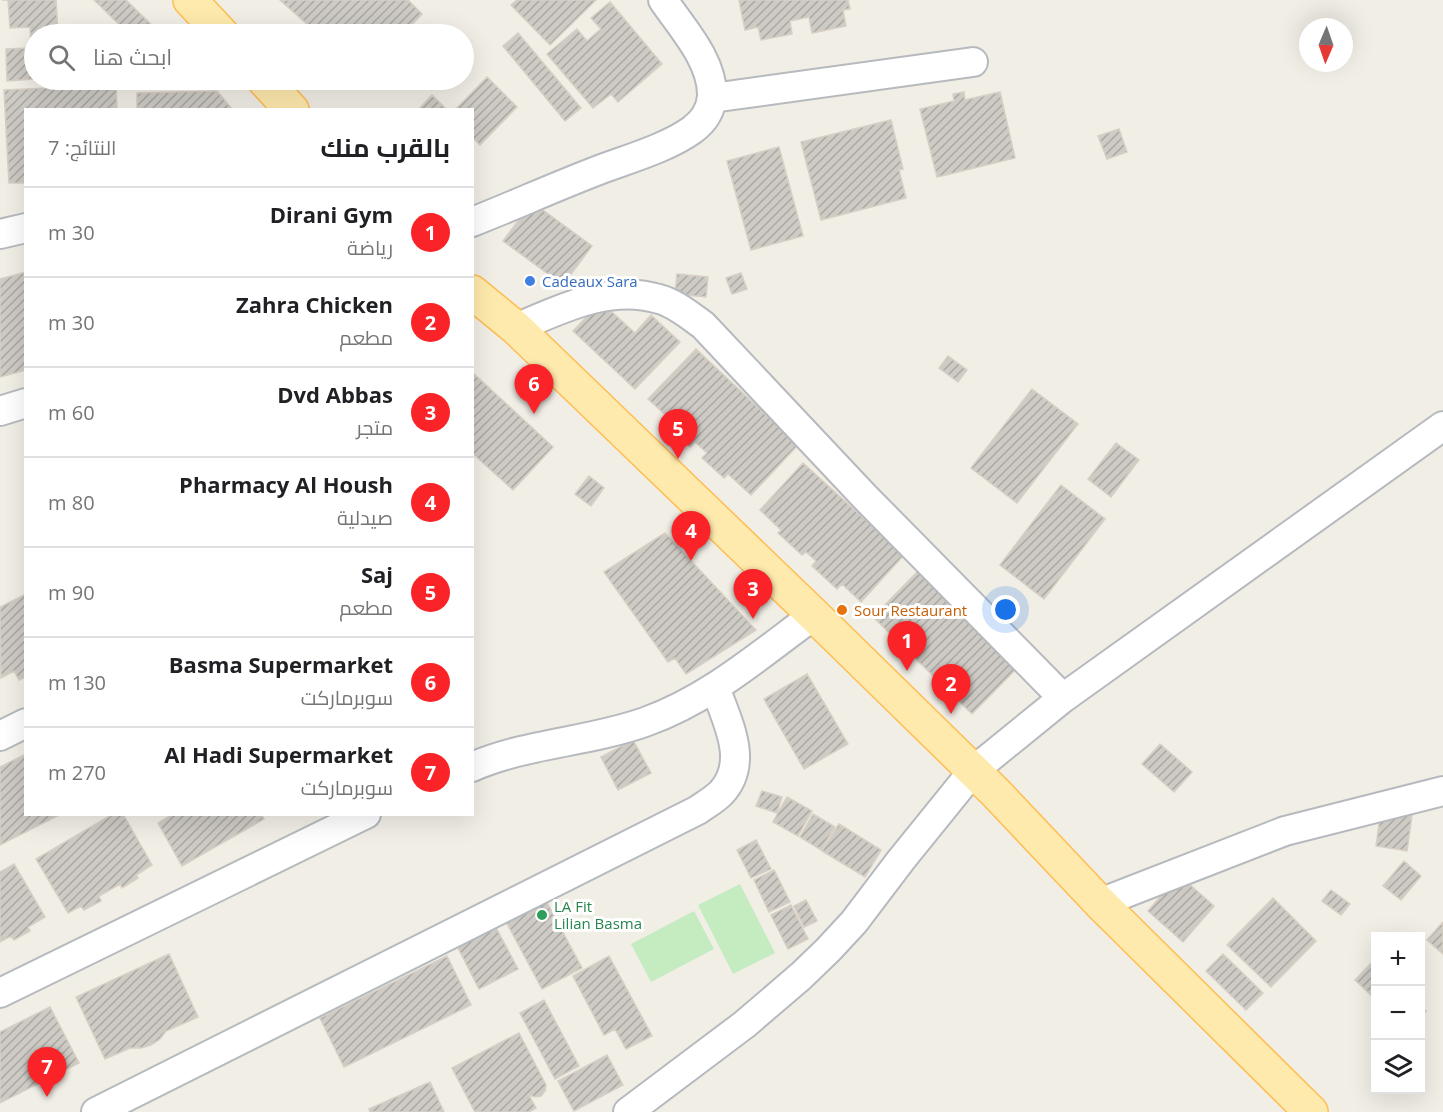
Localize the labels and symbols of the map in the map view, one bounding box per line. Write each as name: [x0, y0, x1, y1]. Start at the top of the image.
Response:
north arrow: [1299, 18, 1353, 72]
place label: Cadeaux Sara: [542, 271, 638, 291]
marker: Cadeaux Sara: [523, 274, 537, 288]
pin: 6: [514, 364, 554, 414]
pin: 5: [658, 410, 698, 459]
pin: 4: [672, 512, 710, 561]
pin: 3: [734, 570, 772, 619]
your location: [991, 595, 1020, 624]
place label: Sour Restaurant: [854, 600, 967, 620]
marker: Sour Restaurant: [835, 603, 849, 617]
pin: 1: [888, 622, 926, 671]
pin: 2: [932, 664, 970, 714]
place label: LA Fit Lilian Basma: [554, 896, 642, 933]
marker: LA Fit Lilian Basma: [535, 908, 549, 922]
pin: 7: [28, 1048, 66, 1097]

